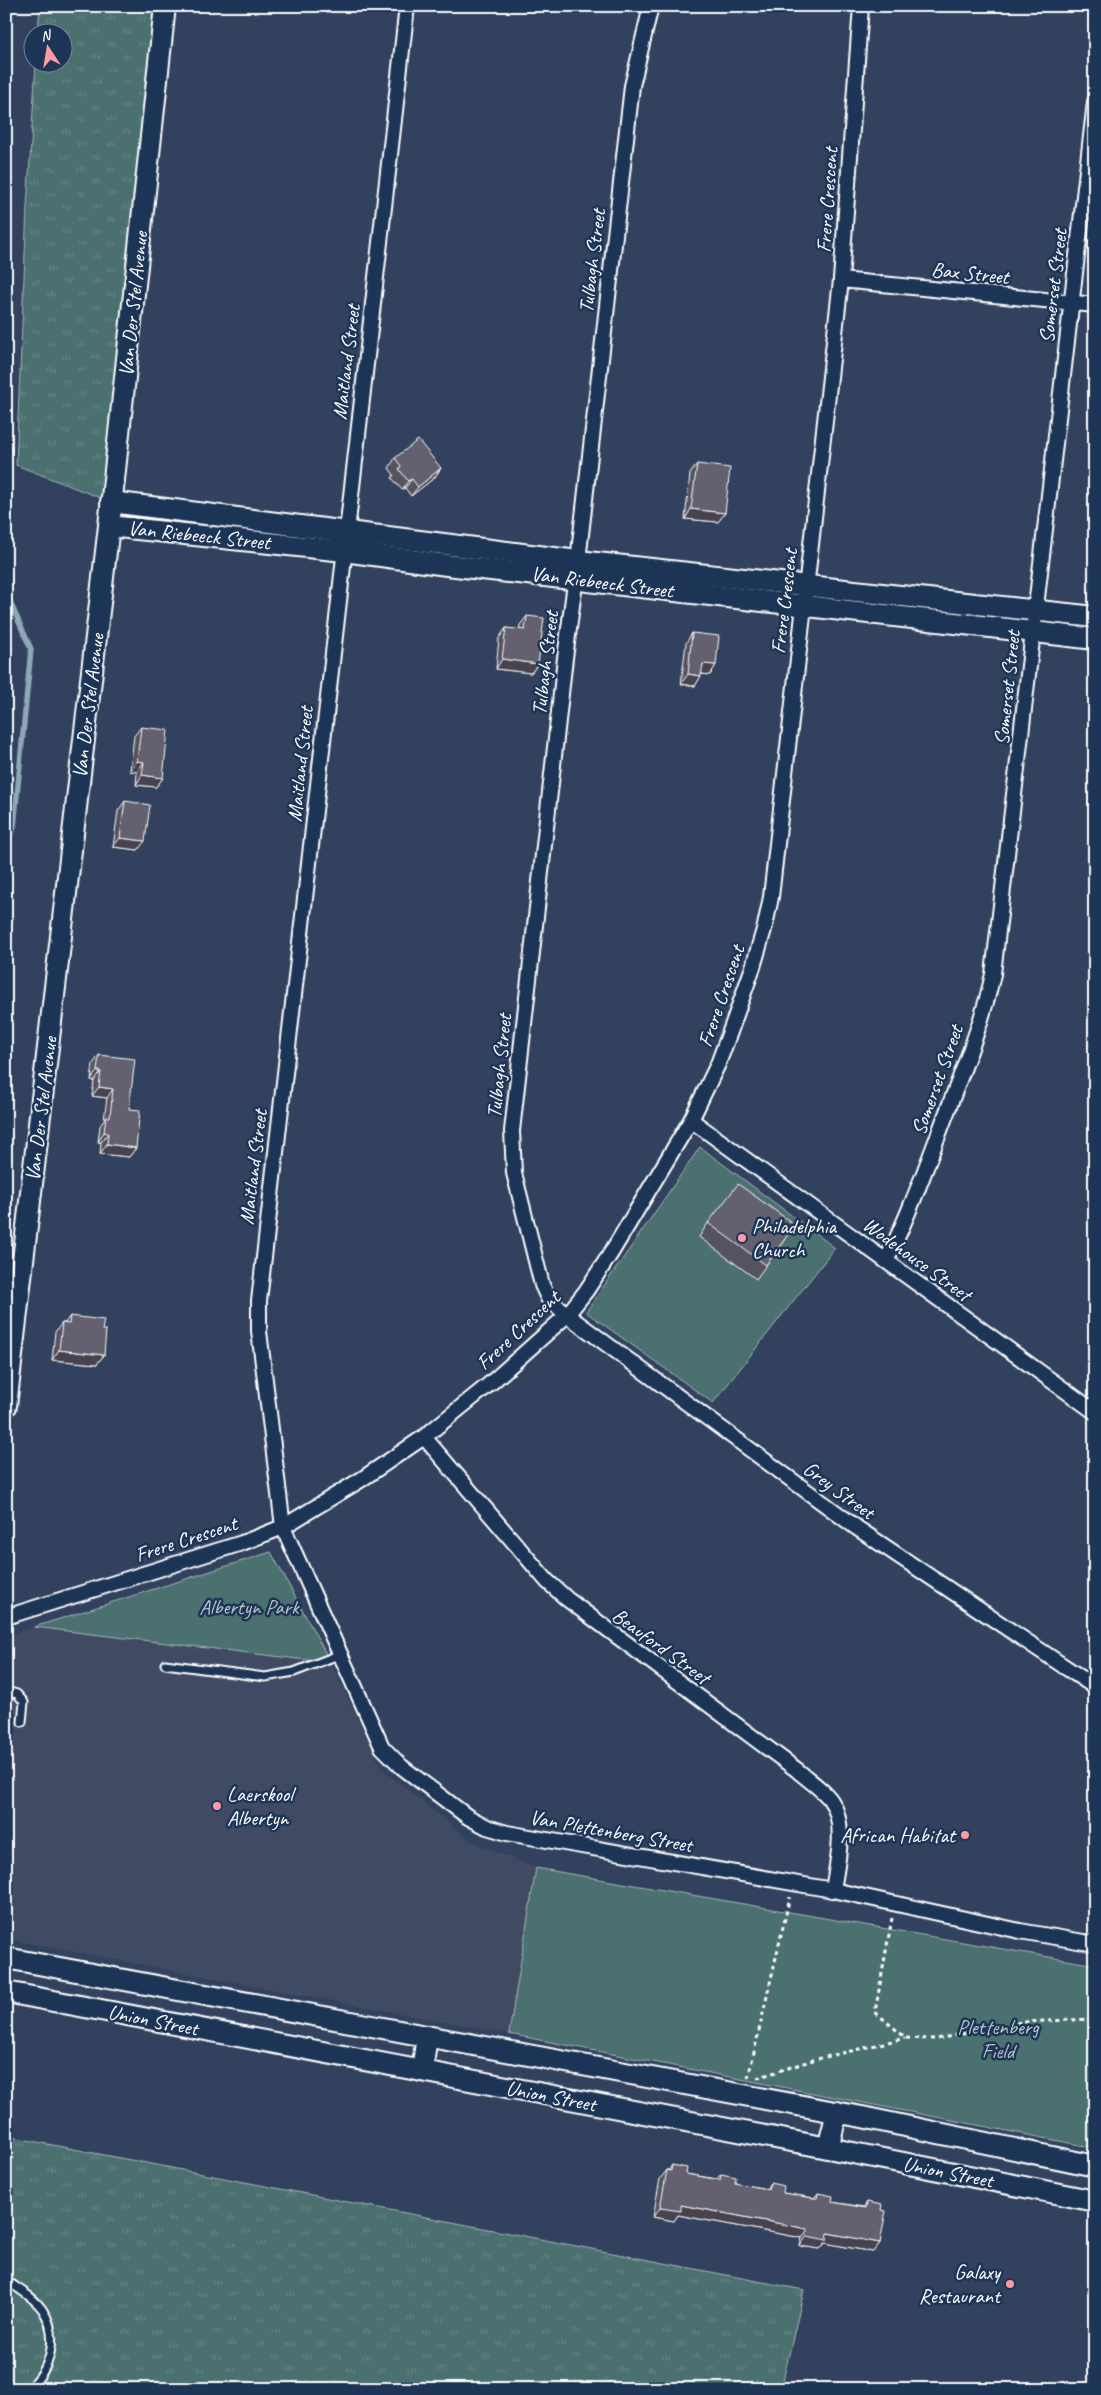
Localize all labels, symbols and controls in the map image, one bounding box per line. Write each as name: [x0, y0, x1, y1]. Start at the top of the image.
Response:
north arrow: [22, 22, 72, 72]
text: N: [39, 26, 54, 45]
street label: Frere Crescent: [810, 144, 844, 254]
street label: Tulbagh Street: [573, 206, 612, 314]
street label: Somerset Street: [1033, 225, 1073, 345]
street label: Van Der Stel Avenue: [112, 229, 154, 378]
street label: Bax Street: [930, 256, 1012, 290]
street label: Maitland Street: [326, 301, 366, 421]
street label: Van Riebeeck Street: [127, 515, 273, 556]
street label: Frere Crescent: [765, 545, 804, 655]
street label: Van Riebeeck Street: [530, 560, 677, 604]
street label: Tulbagh Street: [526, 608, 565, 716]
street label: Somerset Street: [988, 627, 1026, 746]
street label: Van Der Stel Avenue: [66, 631, 110, 780]
street label: Maitland Street: [281, 703, 319, 823]
street label: Frere Crescent: [692, 940, 751, 1050]
street label: Tulbagh Street: [481, 1011, 518, 1119]
street label: Somerset Street: [905, 1020, 970, 1138]
street label: Van Der Stel Avenue: [19, 1034, 63, 1183]
street label: Maitland Street: [233, 1106, 273, 1226]
street label: Wodehouse Street: [858, 1211, 979, 1309]
place label: Philadelphia Church: [752, 1213, 838, 1263]
marker: Philadelphia Church: [736, 1232, 748, 1244]
street label: Frere Crescent: [471, 1283, 567, 1375]
street label: Grey Street: [798, 1455, 882, 1526]
street label: Frere Crescent: [132, 1510, 242, 1568]
park label: Albertyn Park: [199, 1594, 300, 1620]
street label: Beauford Street: [607, 1602, 717, 1692]
place label: Laerskool Albertyn: [227, 1781, 296, 1831]
marker: Laerskool Albertyn: [211, 1800, 223, 1812]
street label: Van Plettenberg Street: [528, 1804, 696, 1858]
place label: African Habitat: [840, 1822, 957, 1848]
marker: African Habitat: [959, 1829, 971, 1841]
street label: Union Street: [106, 1999, 202, 2042]
park label: Plettenberg Field: [957, 2014, 1040, 2064]
street label: Union Street: [504, 2075, 600, 2118]
street label: Union Street: [901, 2151, 997, 2194]
place label: Galaxy Restaurant: [919, 2259, 1002, 2309]
marker: Galaxy Restaurant: [1004, 2278, 1016, 2290]

